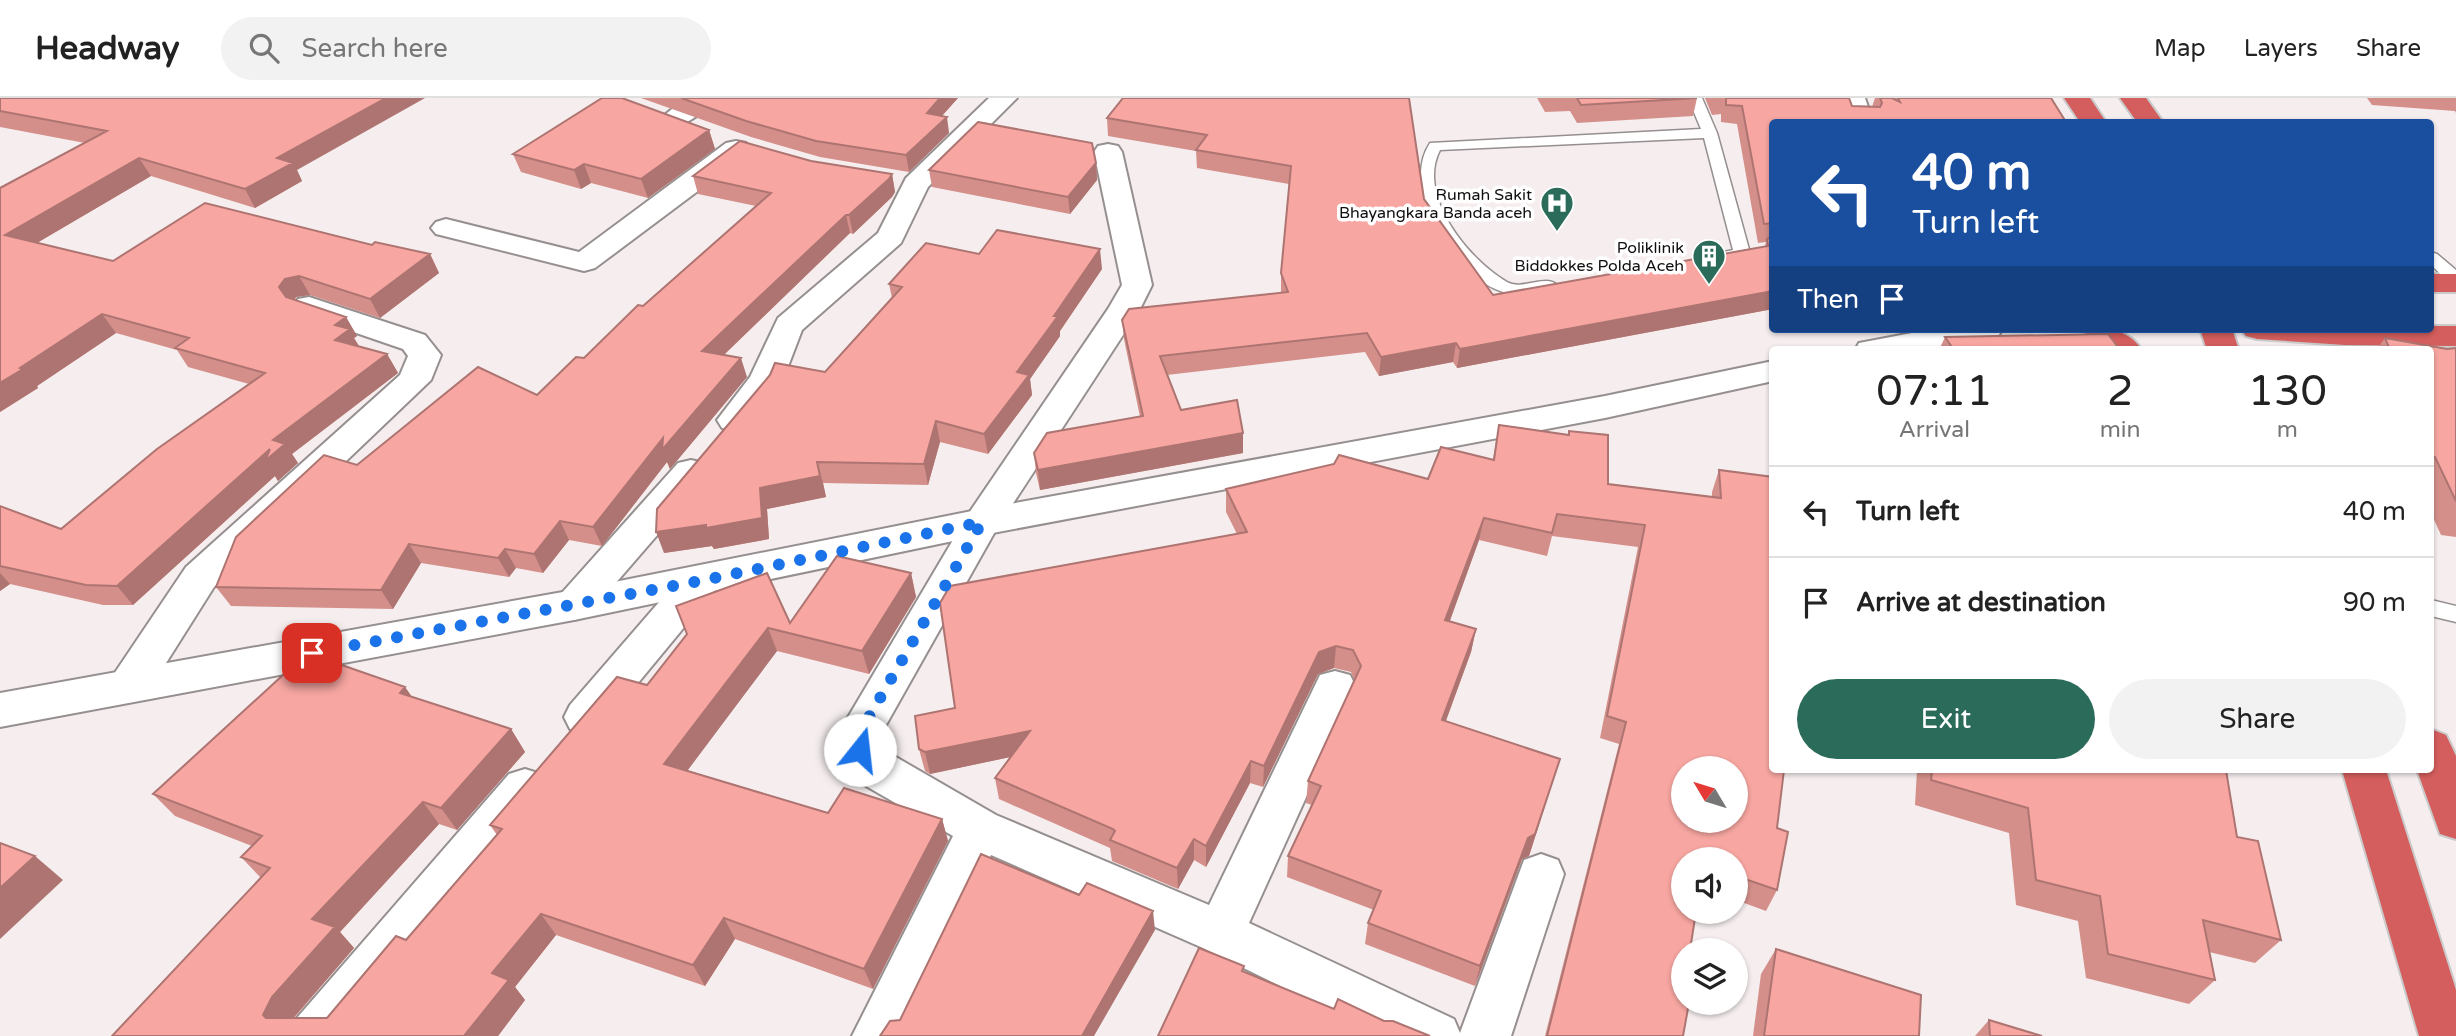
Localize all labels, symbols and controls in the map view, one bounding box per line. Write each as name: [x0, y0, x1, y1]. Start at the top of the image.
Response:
search box: [221, 17, 711, 80]
text: Headway: [35, 29, 179, 68]
icon: search: [245, 29, 283, 67]
text: Search here: [301, 33, 448, 64]
text: Map: [2154, 34, 2206, 63]
text: Layers: [2244, 34, 2318, 63]
text: Share: [2356, 34, 2421, 63]
text: 40 m: [1912, 144, 2031, 203]
icon: left: [1797, 147, 1888, 238]
hospital icon: Rumah Sakit Bhayangkara Banda aceh: [1538, 184, 1576, 233]
place label: Rumah Sakit Bhayangkara Banda aceh: [1339, 185, 1532, 223]
text: Turn left: [1912, 204, 2039, 242]
building icon: Poliklinik Biddokkes Polda Aceh: [1690, 237, 1728, 286]
place label: Poliklinik Biddokkes Polda Aceh: [1514, 238, 1684, 276]
icon: arrive: [1873, 280, 1911, 318]
text: Then: [1797, 284, 1859, 315]
text: 07:11: [1876, 366, 1993, 417]
text: 2: [2107, 366, 2133, 417]
text: 130: [2248, 366, 2327, 417]
text: Arrival: [1899, 416, 1970, 444]
text: min: [2100, 416, 2141, 444]
text: m: [2277, 416, 2298, 444]
icon: left: [1797, 493, 1835, 531]
text: Turn left: [1856, 496, 1959, 527]
text: 40 m: [2343, 496, 2406, 527]
icon: arrive: [1797, 584, 1835, 622]
text: Arrive at destination: [1856, 587, 2106, 618]
text: 90 m: [2343, 587, 2406, 618]
pin: [282, 623, 342, 683]
icon: arrive: [293, 634, 331, 672]
button: Exit: [1797, 679, 2095, 759]
button: Share: [2109, 679, 2406, 759]
position arrow: [823, 713, 897, 787]
north arrow: [1671, 756, 1748, 833]
map controls: [1671, 756, 1748, 1015]
button: sound: [1671, 847, 1748, 924]
button: layers: [1671, 938, 1748, 1015]

